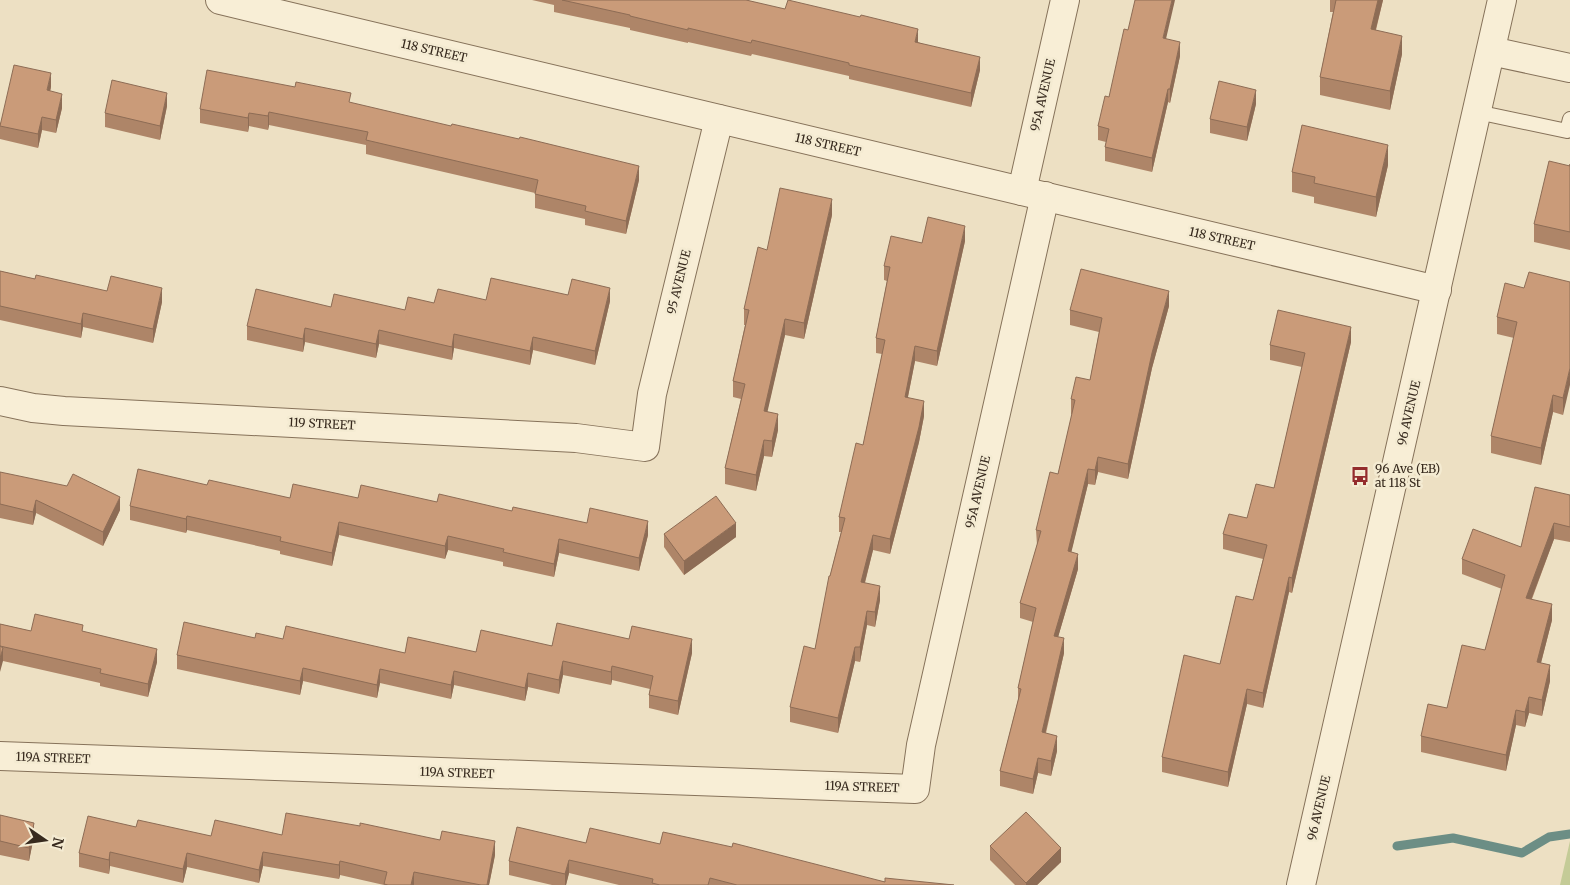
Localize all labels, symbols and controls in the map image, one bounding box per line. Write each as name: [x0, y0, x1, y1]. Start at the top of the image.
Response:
street label: 118 STREET: [400, 36, 469, 66]
street label: 95A AVENUE: [1027, 57, 1058, 133]
street label: 118 STREET: [794, 130, 863, 160]
street label: 118 STREET: [1188, 224, 1257, 254]
street label: 95 AVENUE: [663, 248, 694, 316]
street label: 96 AVENUE: [1394, 378, 1423, 447]
street label: 119 STREET: [288, 414, 357, 433]
street label: 95A AVENUE: [962, 454, 993, 530]
place label: 96 Ave (EB) at 118 St: [1375, 461, 1440, 490]
bus stop icon: 96 Ave (EB) at 118 St: [1349, 465, 1371, 487]
street label: 119A STREET: [15, 749, 91, 766]
street label: 119A STREET: [419, 764, 495, 781]
street label: 96 AVENUE: [1304, 773, 1333, 842]
street label: 119A STREET: [824, 778, 900, 795]
north arrow: [20, 815, 70, 865]
text: N: [48, 836, 68, 850]

